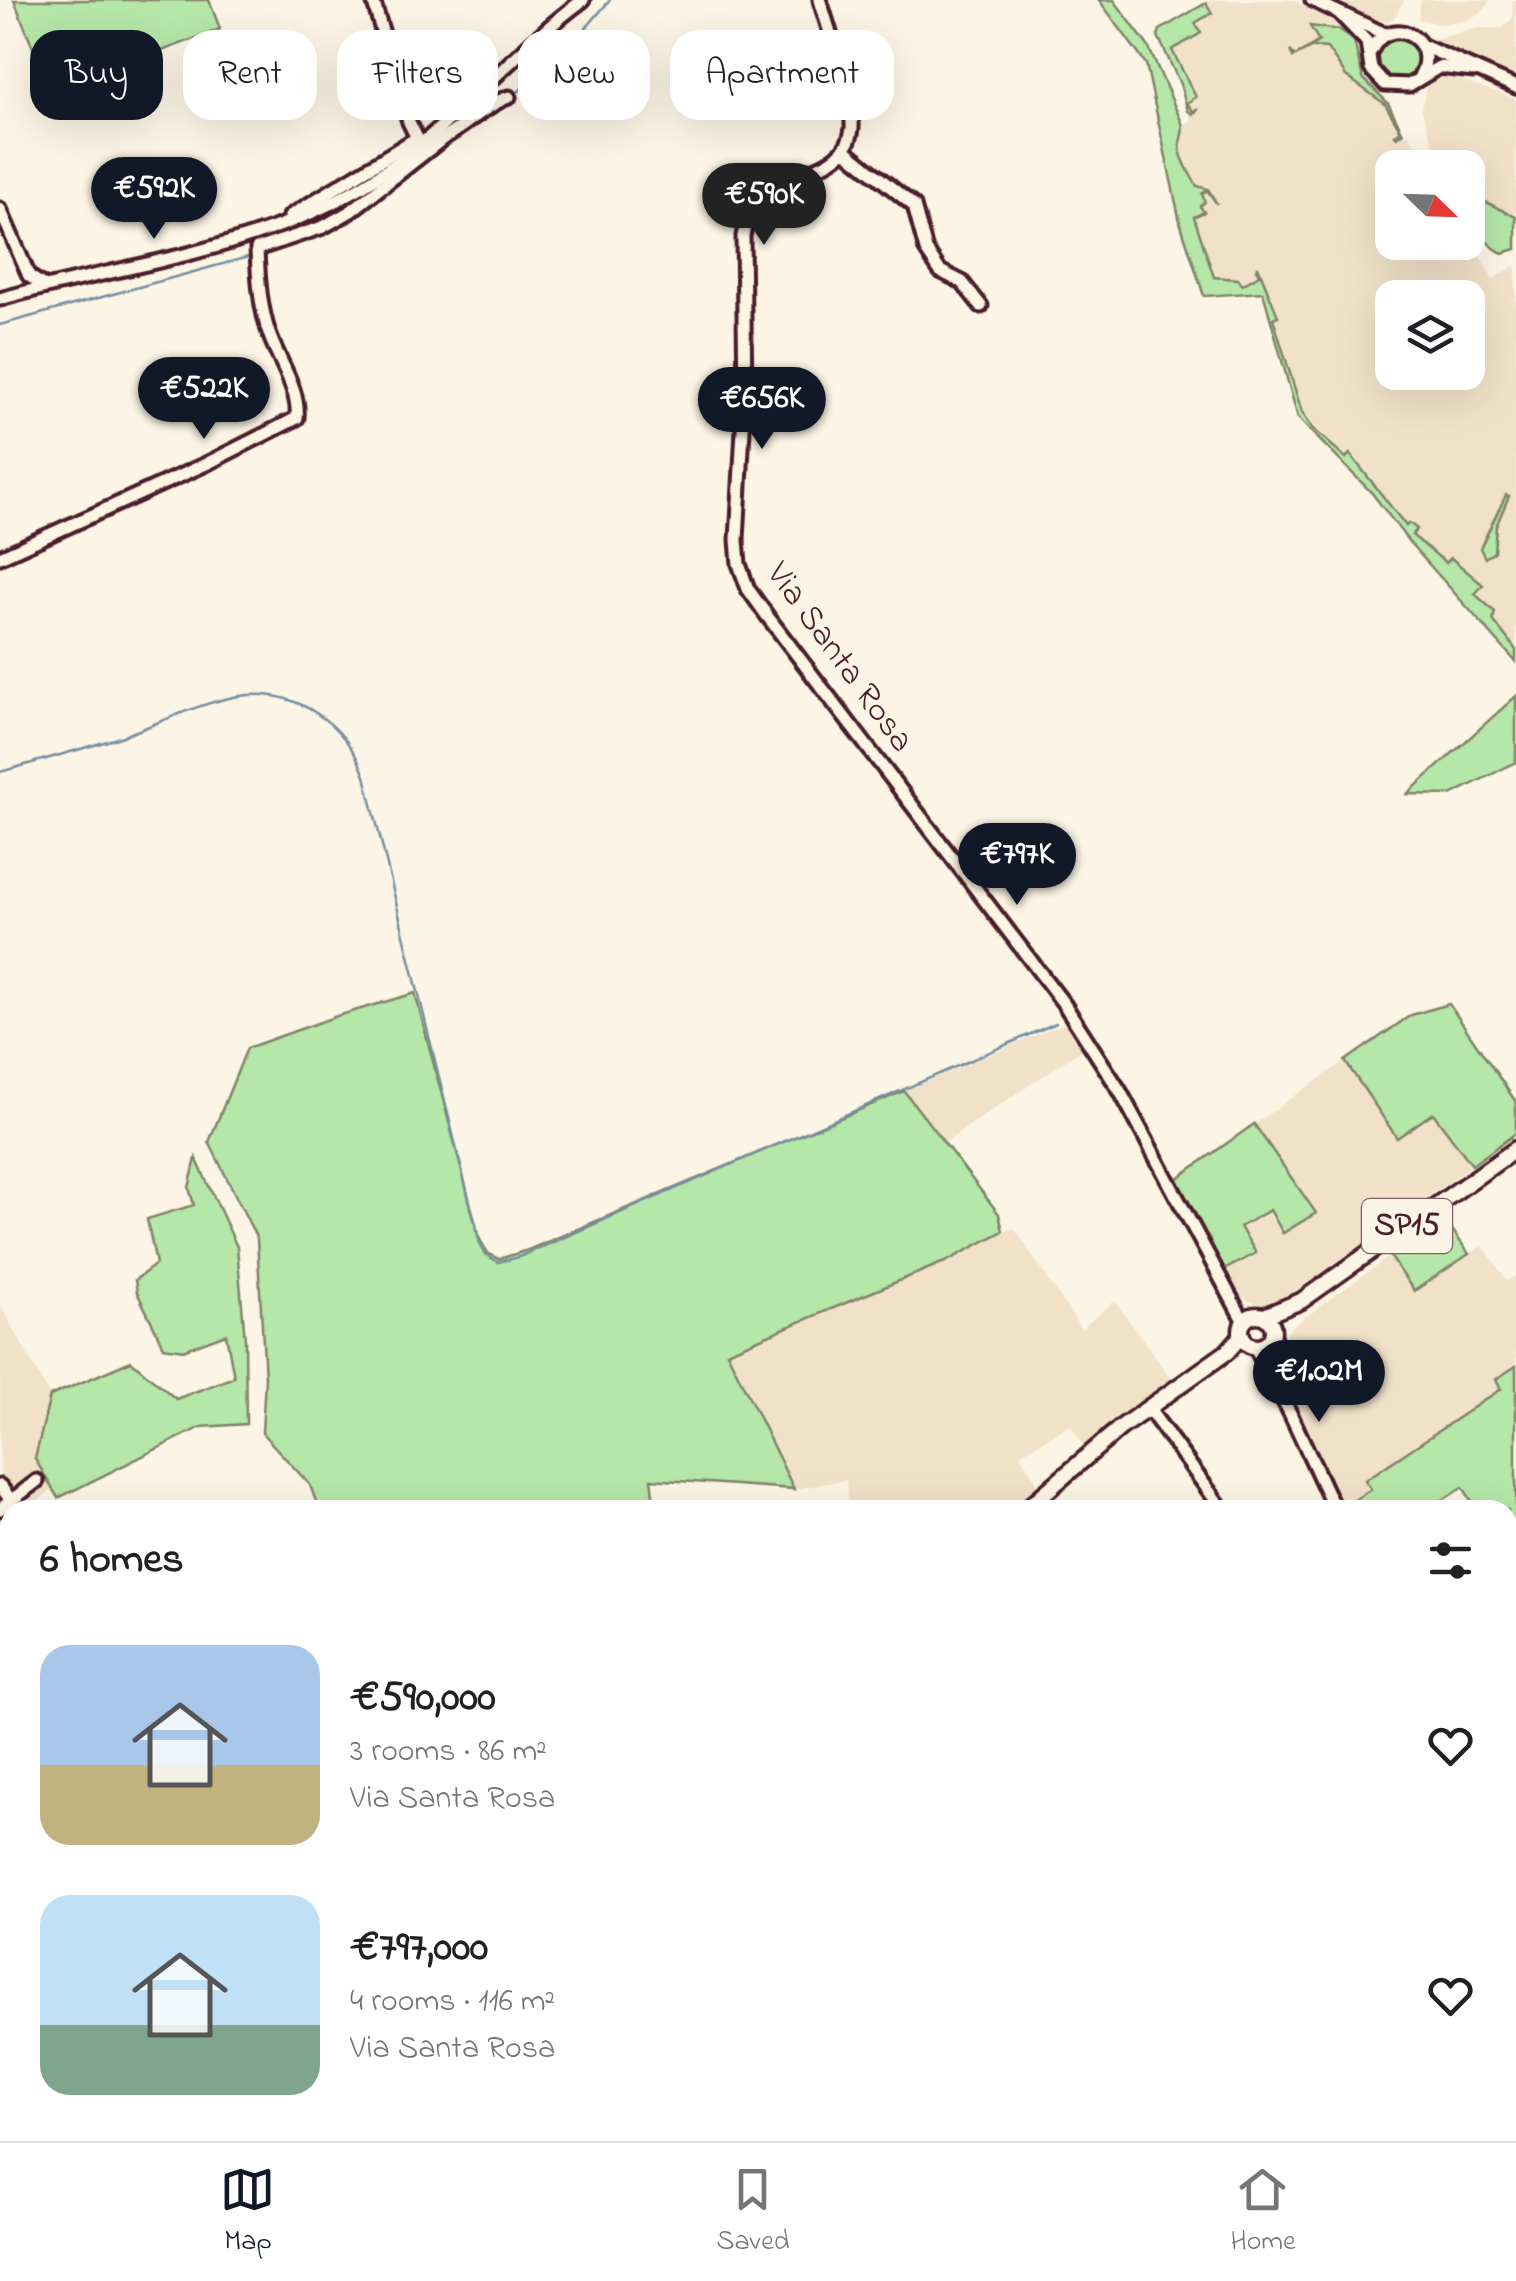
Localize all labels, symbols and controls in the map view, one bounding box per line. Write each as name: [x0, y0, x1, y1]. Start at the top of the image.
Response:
chip: Buy: [30, 30, 163, 120]
chip: Rent: [183, 30, 317, 120]
chip: Filters: [337, 30, 498, 120]
chip: New: [518, 30, 650, 120]
chip: Apartment: [670, 30, 894, 120]
north arrow: [1375, 150, 1485, 260]
map controls: [1375, 150, 1485, 390]
pin: €592K: [84, 157, 224, 242]
pin: €590K: [694, 163, 834, 248]
text: €592K: [113, 166, 195, 213]
text: €590K: [724, 172, 804, 219]
button: layers: [1375, 280, 1485, 390]
pin: €522K: [134, 357, 274, 442]
text: €522K: [160, 366, 248, 413]
pin: €656K: [692, 367, 832, 452]
text: €656K: [720, 376, 804, 423]
street label: Via Santa Rosa: [752, 551, 926, 764]
pin: €797K: [947, 823, 1087, 908]
text: €797K: [980, 832, 1054, 879]
road number: SP15: [1362, 1199, 1452, 1253]
pin: €1.02M: [1238, 1340, 1400, 1425]
text: €1.02M: [1275, 1349, 1363, 1396]
text: 6 homes: [40, 1530, 184, 1591]
icon: filters: [1423, 1533, 1478, 1588]
text: €590,000: [350, 1668, 496, 1729]
icon: home: [120, 1685, 240, 1805]
icon: heart: [1423, 1718, 1478, 1773]
text: 3 rooms · 86 m²: [350, 1729, 547, 1776]
text: Via Santa Rosa: [350, 1776, 555, 1823]
text: €797,000: [350, 1918, 488, 1979]
icon: home: [120, 1935, 240, 2055]
icon: heart: [1423, 1968, 1478, 2023]
text: 4 rooms · 116 m²: [350, 1979, 555, 2026]
text: Via Santa Rosa: [350, 2026, 555, 2073]
tab: Map: [220, 2162, 275, 2263]
tab: Saved: [716, 2162, 789, 2263]
tab: Home: [1230, 2162, 1296, 2263]

